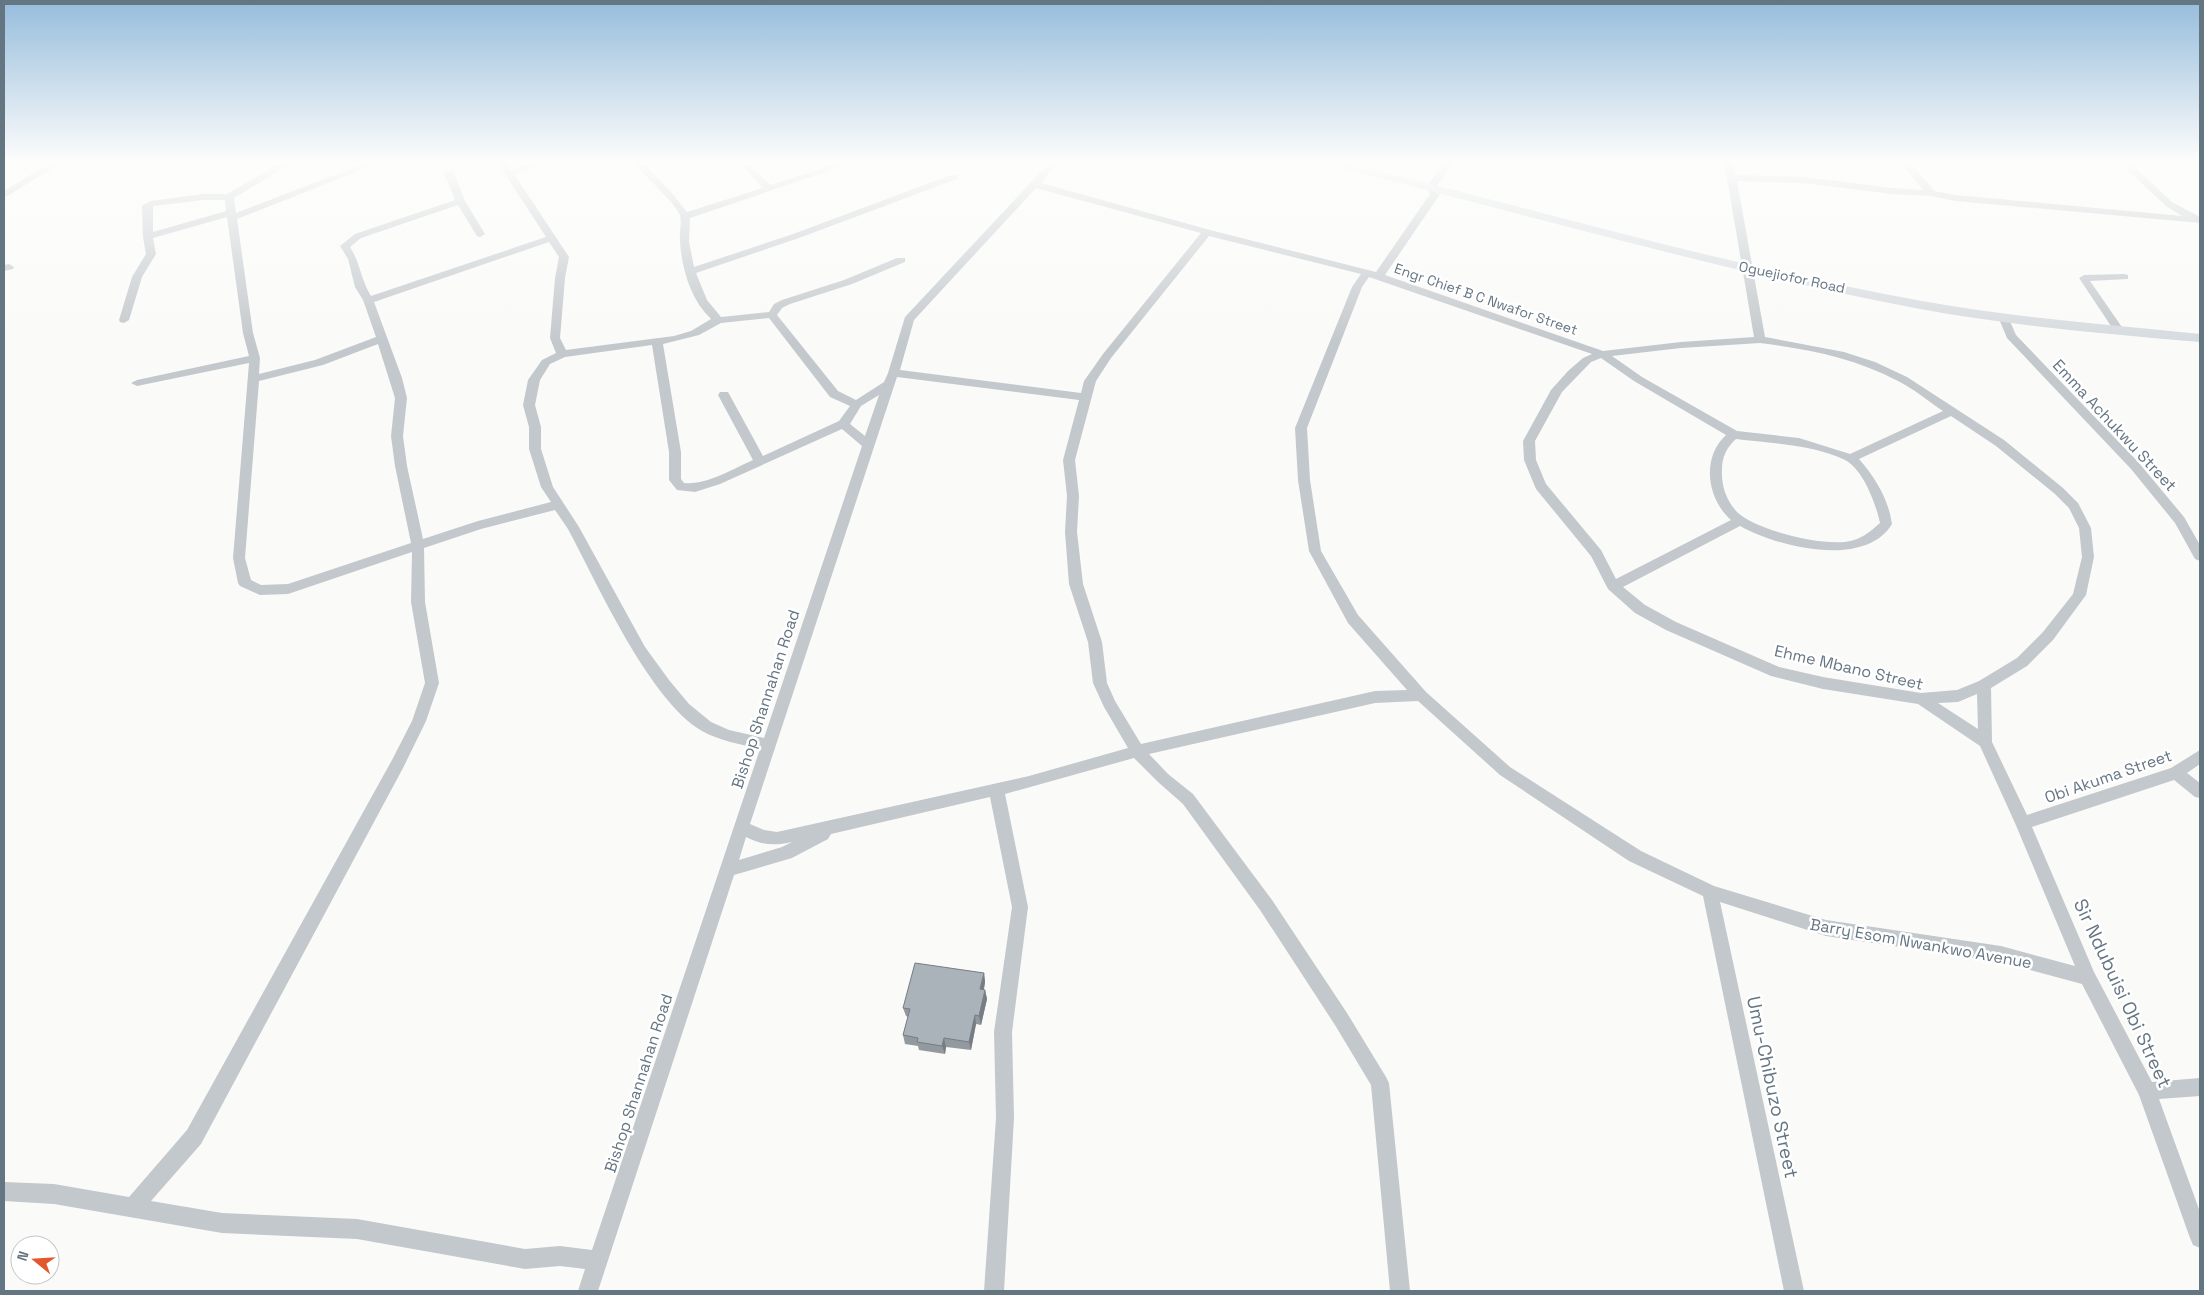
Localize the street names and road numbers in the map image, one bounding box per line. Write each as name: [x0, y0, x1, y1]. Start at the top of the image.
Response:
street label: Oguejiofor Road: [1737, 257, 1847, 297]
street label: Engr Chief B C Nwafor Street: [1392, 259, 1580, 339]
street label: Emma Achukwu Street: [2048, 355, 2181, 496]
street label: Bishop Shannahan Road: [727, 607, 804, 791]
street label: Ehme Mbano Street: [1772, 640, 1925, 695]
street label: Obi Akuma Street: [2042, 745, 2175, 808]
street label: Sir Ndubuisi Obi Street: [2068, 895, 2177, 1092]
street label: Barry Esom Nwankwo Avenue: [1808, 914, 2033, 973]
street label: Bishop Shannahan Road: [600, 991, 677, 1175]
street label: Umu-Chibuzo Street: [1741, 994, 1804, 1181]

